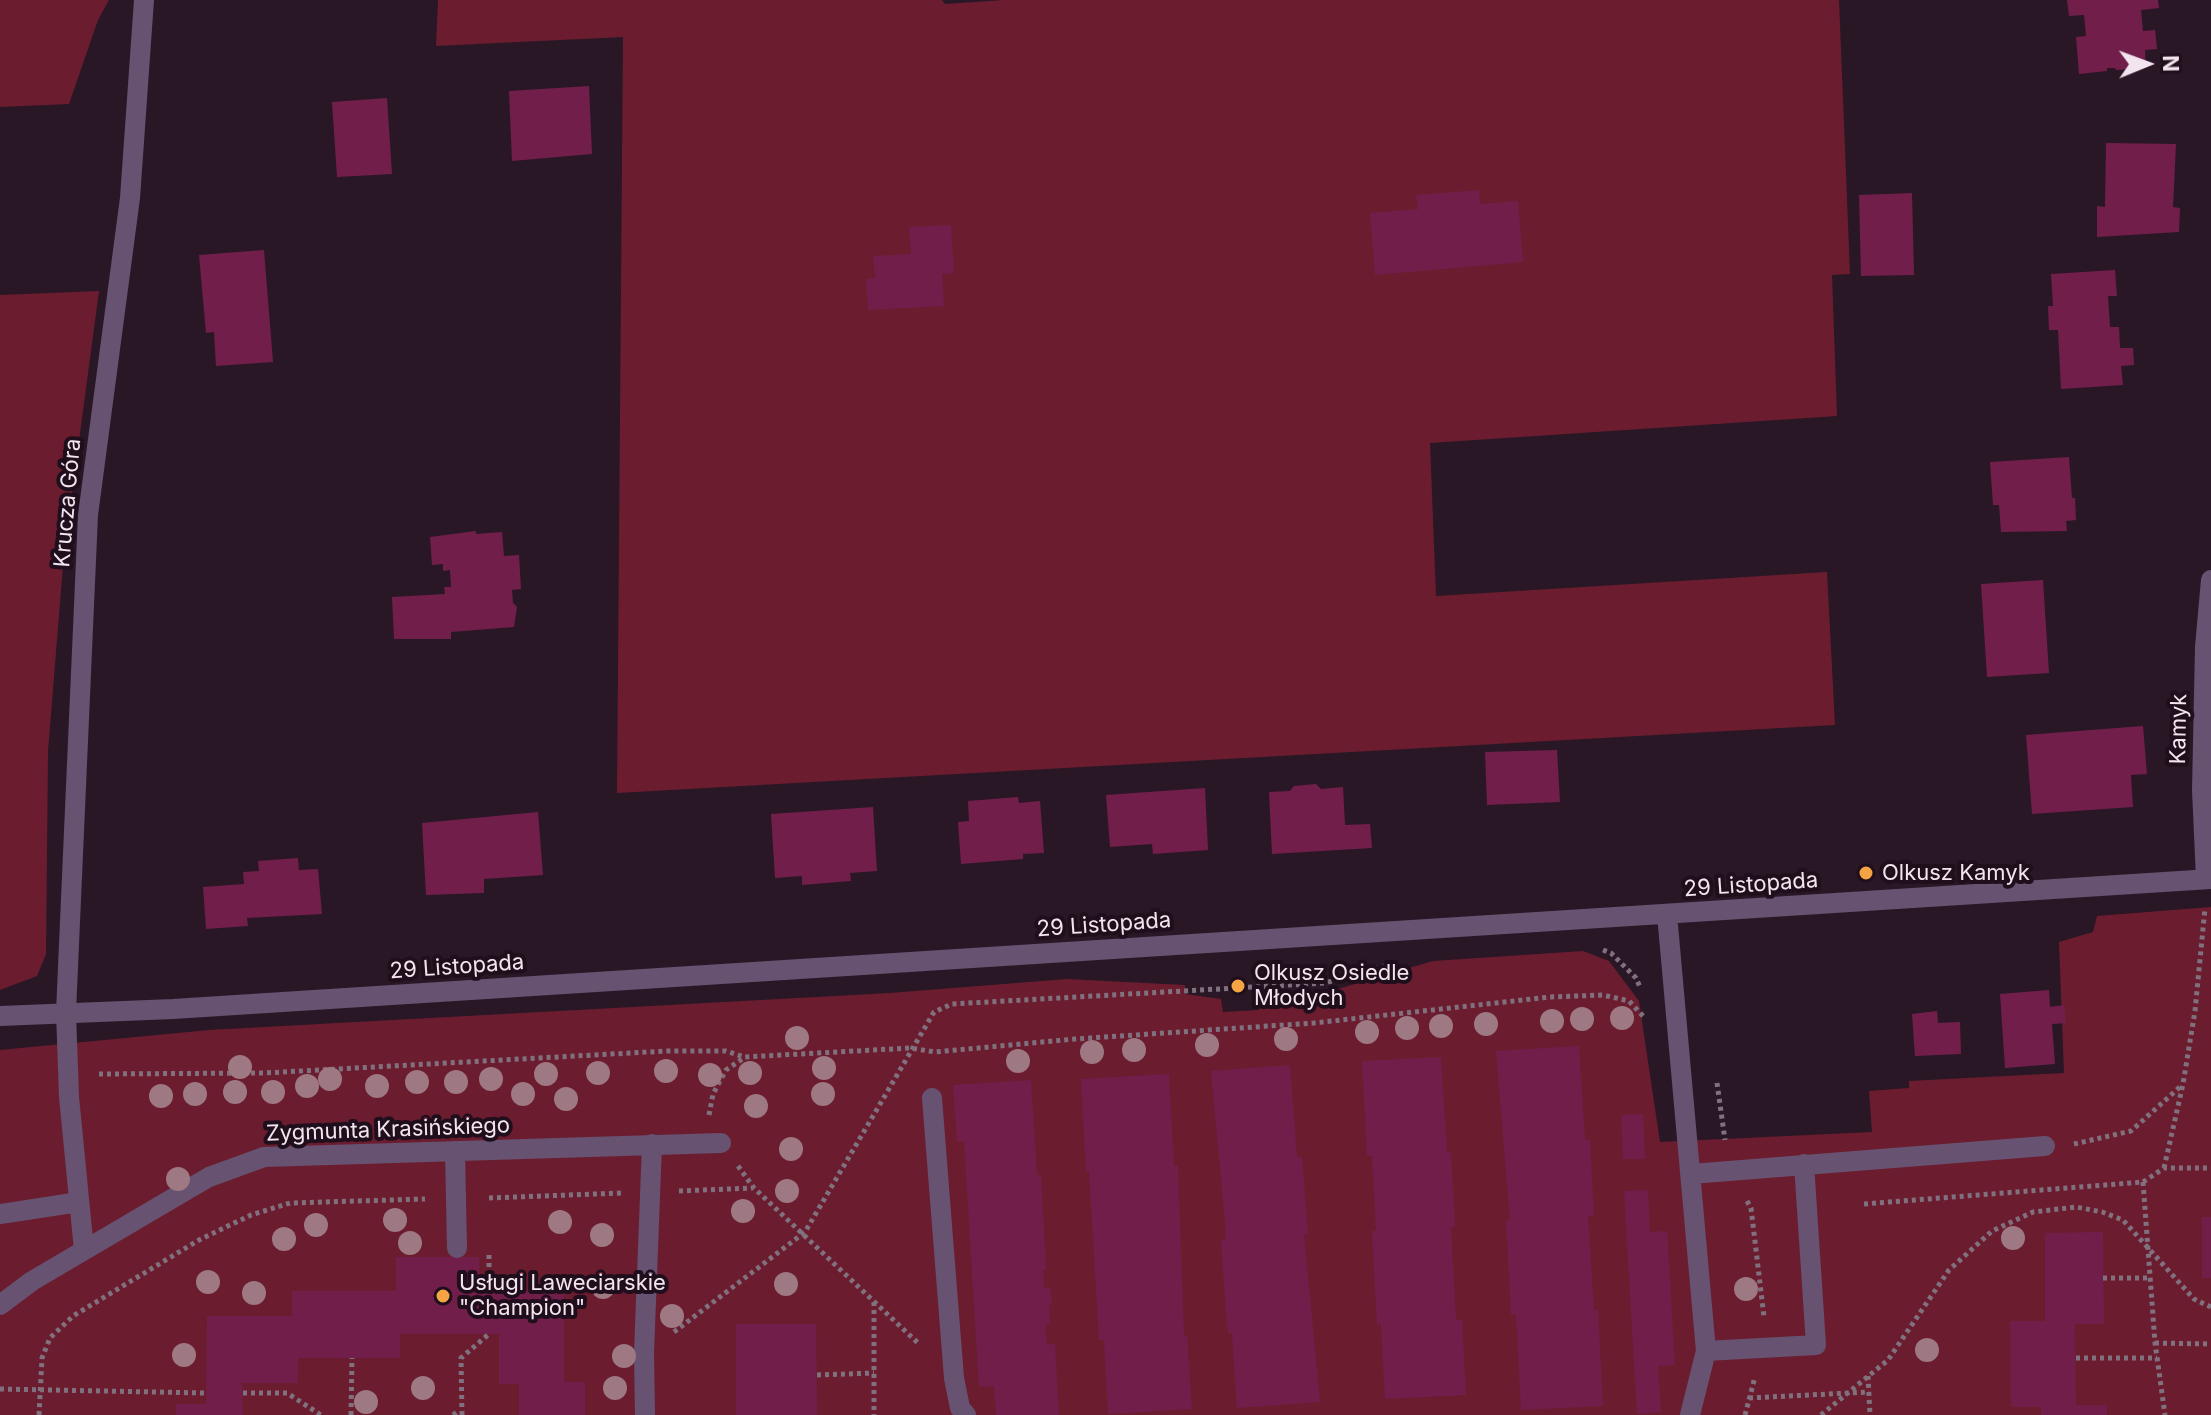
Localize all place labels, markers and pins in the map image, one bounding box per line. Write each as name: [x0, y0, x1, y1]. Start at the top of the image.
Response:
place label: Olkusz Kamyk: [1882, 860, 2030, 886]
marker: Olkusz Kamyk: [1857, 864, 1875, 882]
place label: Olkusz Osiedle Młodych: [1254, 960, 1409, 1012]
marker: Olkusz Osiedle Młodych: [1229, 977, 1247, 995]
place label: Usługi Laweciarskie "Champion": [459, 1270, 666, 1322]
marker: Usługi Laweciarskie "Champion": [434, 1287, 452, 1305]

